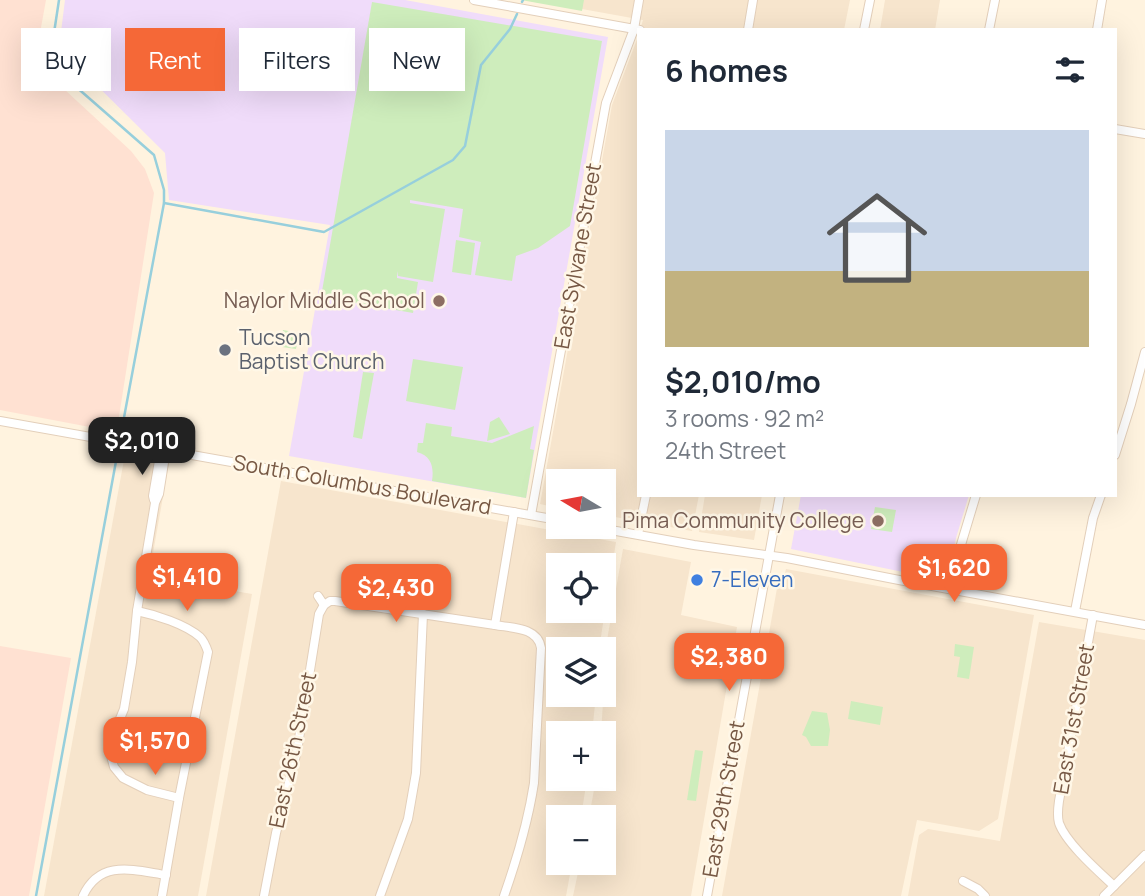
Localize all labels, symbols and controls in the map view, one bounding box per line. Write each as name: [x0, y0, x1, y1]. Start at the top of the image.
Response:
chip: Buy: [21, 28, 111, 91]
chip: Rent: [125, 28, 225, 91]
chip: Filters: [239, 28, 355, 91]
chip: New: [369, 28, 465, 91]
text: 6 homes: [665, 50, 788, 91]
icon: filters: [1051, 51, 1089, 89]
street label: East Sylvane Street: [547, 161, 607, 351]
icon: home: [814, 175, 940, 301]
place label: Naylor Middle School: [224, 286, 425, 314]
marker: Naylor Middle School: [431, 293, 447, 309]
place label: Tucson Baptist Church: [239, 323, 384, 375]
marker: Tucson Baptist Church: [217, 342, 233, 358]
text: $2,010/mo: [665, 361, 821, 402]
text: 3 rooms · 92 m²: [665, 402, 824, 434]
pin: $2,010: [85, 418, 199, 477]
text: $2,010: [104, 424, 180, 456]
text: 24th Street: [665, 434, 786, 466]
street label: South Columbus Boulevard: [231, 448, 493, 521]
north arrow: [546, 469, 616, 539]
map controls: [546, 469, 616, 875]
place label: Pima Community College: [622, 506, 864, 534]
marker: Pima Community College: [870, 513, 886, 529]
pin: $1,620: [897, 544, 1011, 604]
text: $1,620: [917, 551, 991, 583]
button: locate: [546, 553, 616, 623]
pin: $1,410: [130, 554, 244, 613]
text: $1,410: [152, 560, 222, 592]
pin: $2,430: [339, 564, 453, 624]
place label: 7-Eleven: [711, 565, 794, 593]
text: $2,430: [357, 571, 435, 603]
marker: 7-Eleven: [689, 572, 705, 588]
pin: $2,380: [672, 634, 786, 693]
button: layers: [546, 637, 616, 707]
text: $2,380: [690, 640, 768, 672]
street label: East 31st Street: [1046, 641, 1100, 796]
street label: East 26th Street: [262, 669, 322, 830]
pin: $1,570: [98, 718, 212, 777]
street label: East 29th Street: [695, 718, 751, 880]
button: +: [546, 721, 616, 791]
text: $1,570: [119, 724, 191, 756]
button: −: [546, 805, 616, 875]

